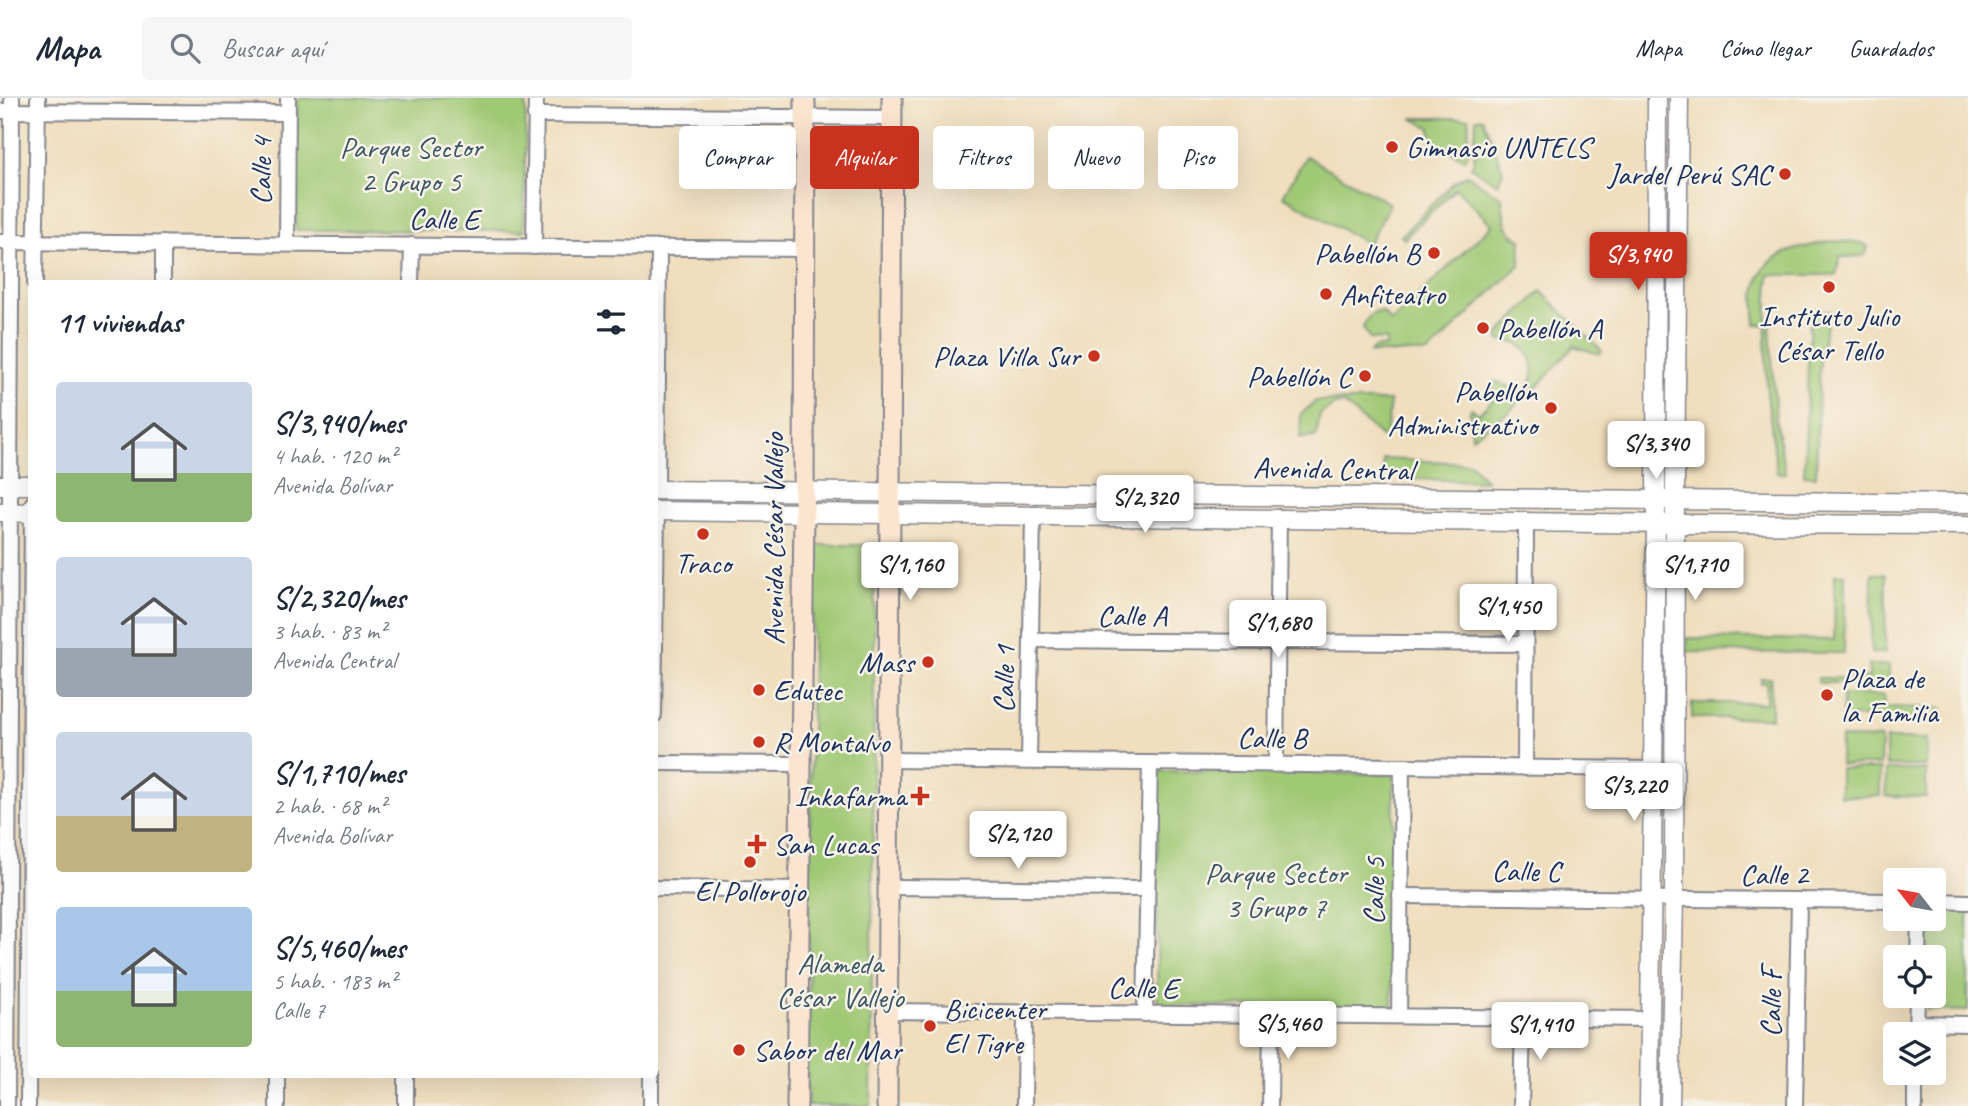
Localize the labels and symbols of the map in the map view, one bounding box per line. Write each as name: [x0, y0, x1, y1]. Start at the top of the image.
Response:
park label: Parque Sector 2 Grupo 5: [340, 128, 484, 200]
place label: Gimnasio UNTELS: [1406, 128, 1595, 166]
street label: Calle 4: [241, 134, 281, 205]
marker: Gimnasio UNTELS: [1384, 139, 1400, 155]
place label: Jardel Perú SAC: [1606, 155, 1775, 193]
marker: Jardel Perú SAC: [1777, 166, 1793, 182]
street label: Calle E: [409, 199, 484, 239]
pin: S/3,940: [1573, 232, 1703, 292]
place label: Pabellón B: [1314, 234, 1422, 272]
marker: Pabellón B: [1426, 245, 1442, 261]
place label: Anfiteatro: [1340, 275, 1446, 313]
marker: Instituto Julio César Tello: [1821, 279, 1837, 295]
marker: Anfiteatro: [1318, 286, 1334, 302]
place label: Instituto Julio César Tello: [1759, 297, 1901, 369]
place label: Pabellón A: [1497, 309, 1604, 347]
marker: Pabellón A: [1475, 320, 1491, 336]
place label: Plaza Villa Sur: [933, 337, 1082, 375]
marker: Plaza Villa Sur: [1086, 348, 1102, 364]
place label: Pabellón C: [1247, 357, 1354, 395]
marker: Pabellón C: [1357, 368, 1373, 384]
place label: Pabellón Administrativo: [1388, 372, 1540, 444]
marker: Pabellón Administrativo: [1543, 400, 1559, 416]
pin: S/3,340: [1591, 422, 1721, 481]
street label: Avenida César Vallejo: [754, 432, 792, 645]
street label: Avenida Central: [1253, 449, 1418, 489]
pin: S/2,320: [1080, 476, 1210, 535]
marker: Traco: [695, 526, 711, 542]
pin: S/1,160: [845, 542, 975, 602]
pin: S/1,710: [1630, 542, 1760, 602]
place label: Traco: [675, 544, 735, 582]
pin: S/1,450: [1443, 584, 1573, 644]
street label: Calle A: [1097, 596, 1169, 634]
pin: S/1,680: [1213, 601, 1343, 660]
place label: Mass: [859, 643, 917, 681]
street label: Calle 1: [984, 643, 1024, 713]
marker: Mass: [920, 654, 936, 670]
place label: Plaza de la Familia: [1841, 659, 1940, 731]
place label: Edutec: [773, 671, 843, 709]
marker: Edutec: [751, 682, 767, 698]
marker: Plaza de la Familia: [1819, 687, 1835, 703]
street label: Calle B: [1237, 718, 1310, 758]
place label: R Montalvo: [773, 723, 891, 761]
marker: R Montalvo: [751, 734, 767, 750]
pin: S/3,220: [1569, 764, 1699, 823]
place label: Inkafarma: [795, 777, 909, 815]
marker: Inkafarma: [912, 788, 928, 804]
pin: S/2,120: [953, 812, 1083, 871]
place label: San Lucas: [773, 825, 881, 863]
marker: San Lucas: [747, 834, 767, 854]
street label: Calle C: [1491, 851, 1564, 891]
marker: El Pollorojo: [742, 854, 758, 870]
park label: Parque Sector 3 Grupo 7: [1205, 854, 1349, 926]
street label: Calle 5: [1354, 855, 1394, 925]
street label: Calle 2: [1740, 855, 1810, 893]
north arrow: [1883, 868, 1946, 931]
place label: El Pollorojo: [695, 872, 807, 910]
park label: Alameda César Vallejo: [776, 944, 905, 1016]
street label: Calle F: [1751, 961, 1791, 1038]
street label: Calle E: [1108, 968, 1183, 1008]
place label: Bicicenter El Tigre: [944, 990, 1048, 1062]
pin: S/5,460: [1223, 1002, 1353, 1061]
pin: S/1,410: [1475, 1002, 1605, 1062]
marker: Bicicenter El Tigre: [922, 1018, 938, 1034]
place label: Sabor del Mar: [753, 1031, 904, 1069]
marker: Sabor del Mar: [731, 1042, 747, 1058]

